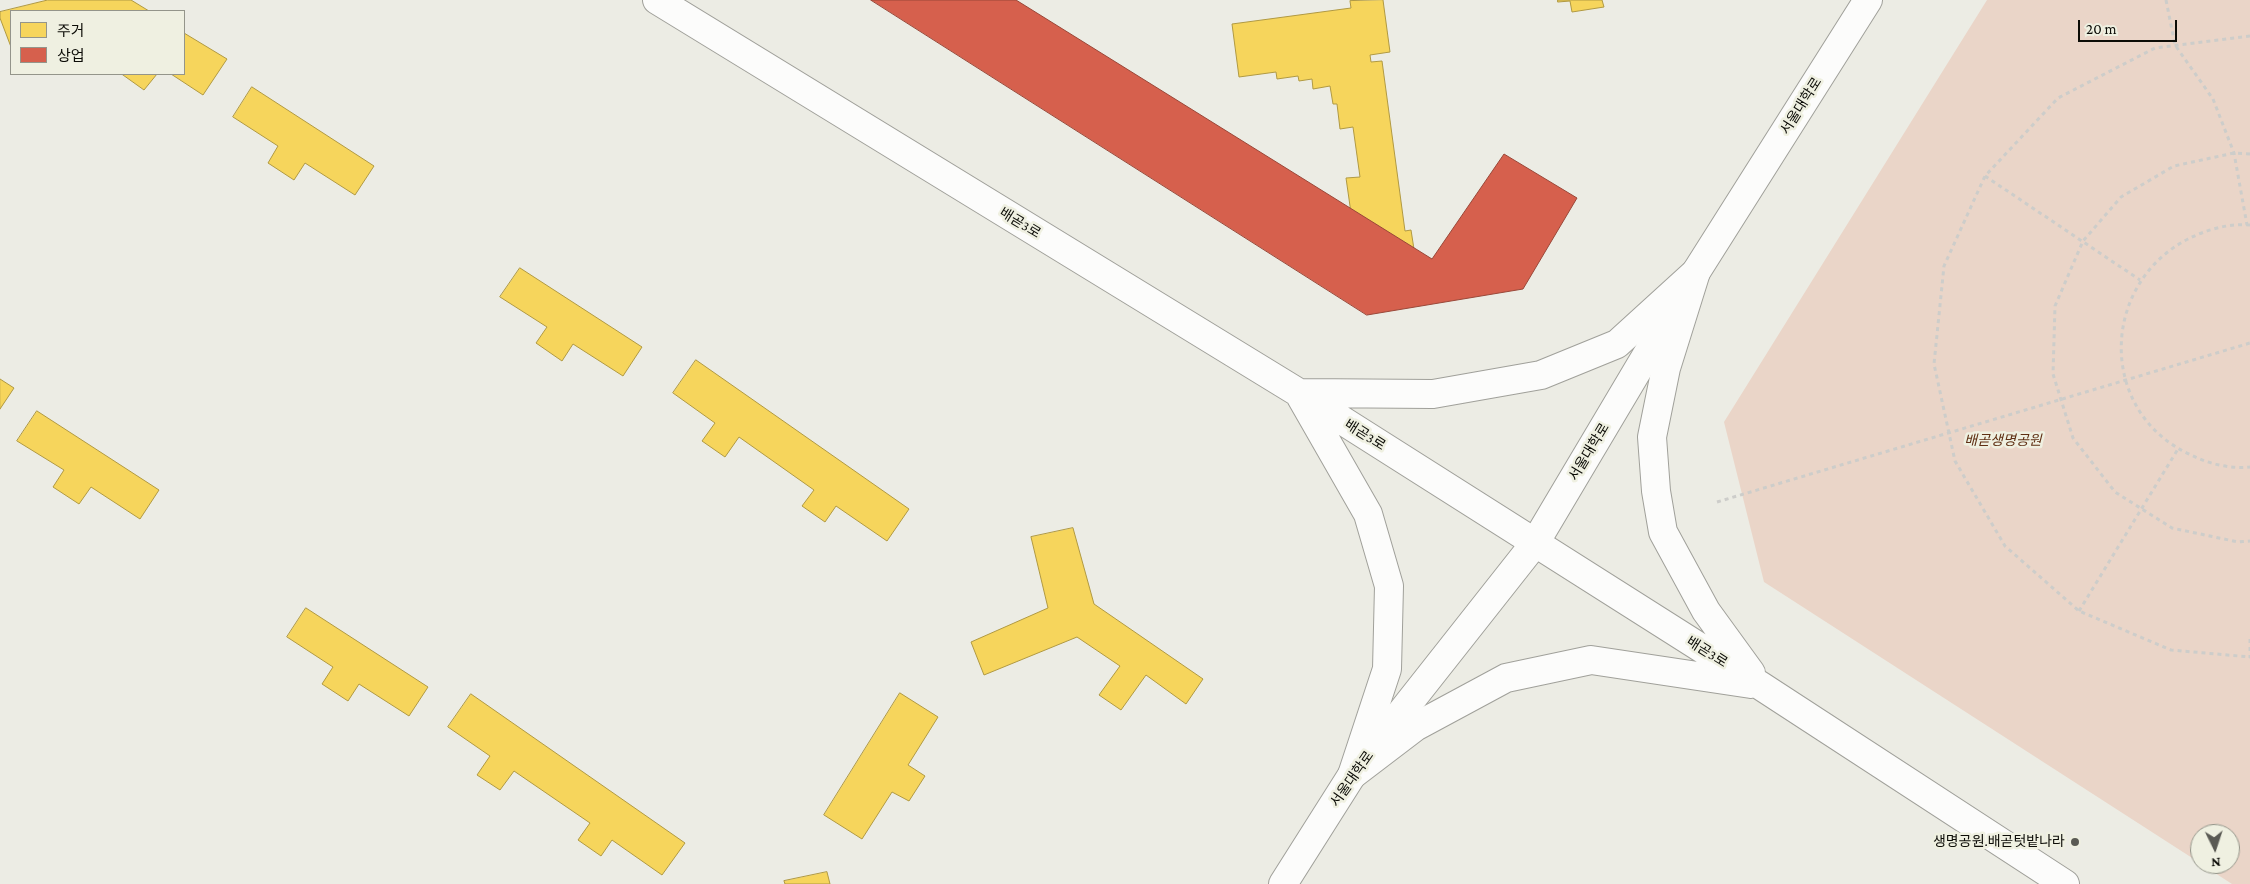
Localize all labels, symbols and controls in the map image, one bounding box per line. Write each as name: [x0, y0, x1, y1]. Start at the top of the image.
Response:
legend: [10, 10, 185, 75]
scale bar: [2080, 10, 2179, 42]
text: 20 m: [2086, 21, 2117, 37]
text: 주거: [57, 23, 85, 39]
text: 상업: [57, 48, 85, 64]
street label: 서울대학로: [1777, 74, 1825, 138]
street label: 배곧3로: [996, 204, 1044, 242]
street label: 배곧3로: [1341, 416, 1389, 454]
street label: 서울대학로: [1565, 420, 1613, 484]
park label: 배곧생명공원: [1964, 433, 2042, 449]
street label: 배곧3로: [1683, 633, 1731, 671]
street label: 서울대학로: [1327, 748, 1377, 810]
north arrow: [2190, 824, 2240, 874]
place label: 생명공원.배곧텃밭나라: [1933, 834, 2065, 850]
marker: 생명공원.배곧텃밭나라: [2069, 836, 2081, 848]
text: N: [2211, 855, 2221, 871]

